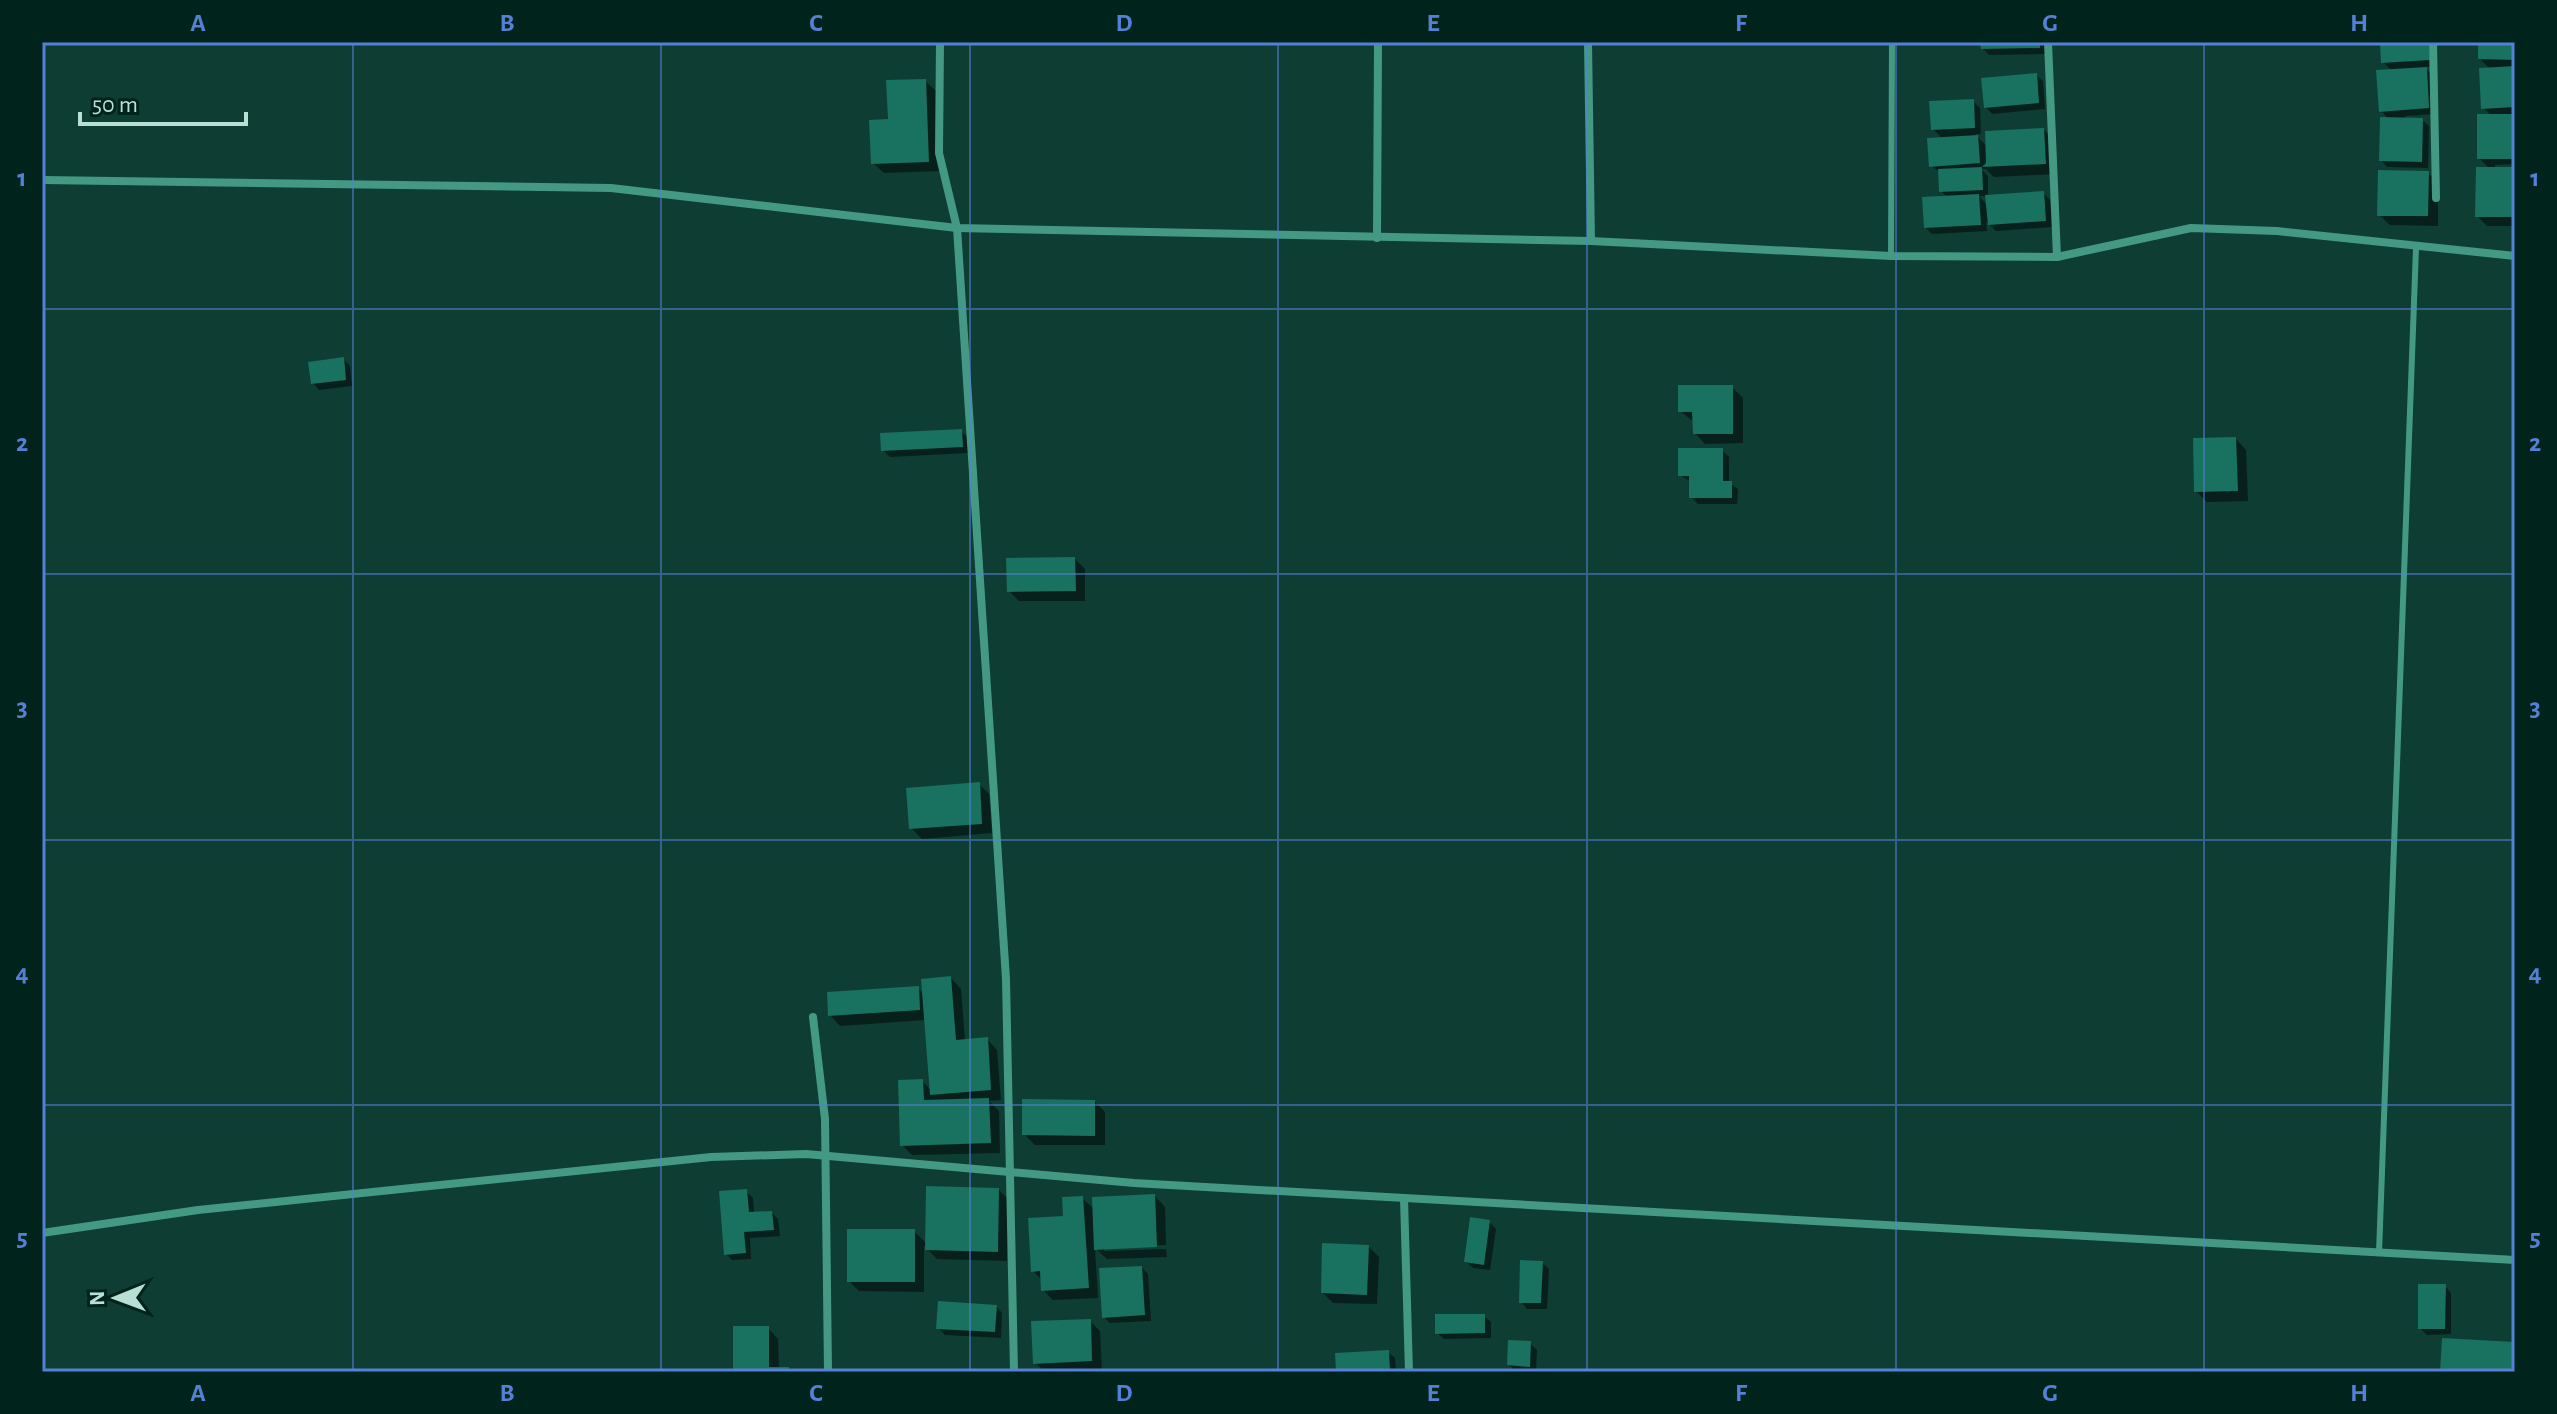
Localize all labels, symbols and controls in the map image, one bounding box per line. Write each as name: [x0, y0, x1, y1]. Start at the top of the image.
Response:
text: A: [190, 10, 206, 36]
text: B: [499, 10, 515, 36]
text: C: [809, 10, 823, 36]
text: D: [1115, 10, 1133, 36]
text: E: [1426, 10, 1440, 36]
text: F: [1735, 10, 1748, 36]
text: G: [2042, 10, 2058, 36]
text: H: [2350, 10, 2368, 36]
scale bar: [80, 76, 246, 126]
text: 50 m: [92, 93, 138, 117]
text: 1: [17, 165, 27, 191]
text: 1: [2530, 165, 2540, 191]
text: 2: [16, 430, 28, 456]
text: 2: [2529, 430, 2541, 456]
text: 3: [16, 695, 28, 721]
text: 3: [2529, 695, 2541, 721]
text: 4: [15, 960, 29, 986]
text: 4: [2528, 960, 2542, 986]
text: 5: [16, 1225, 28, 1251]
text: 5: [2529, 1225, 2541, 1251]
north arrow: [76, 1258, 156, 1338]
text: N: [86, 1290, 108, 1306]
text: A: [190, 1380, 206, 1406]
text: B: [499, 1380, 515, 1406]
text: C: [809, 1380, 823, 1406]
text: D: [1115, 1380, 1133, 1406]
text: E: [1426, 1380, 1440, 1406]
text: F: [1735, 1380, 1748, 1406]
text: G: [2042, 1380, 2058, 1406]
text: H: [2350, 1380, 2368, 1406]

